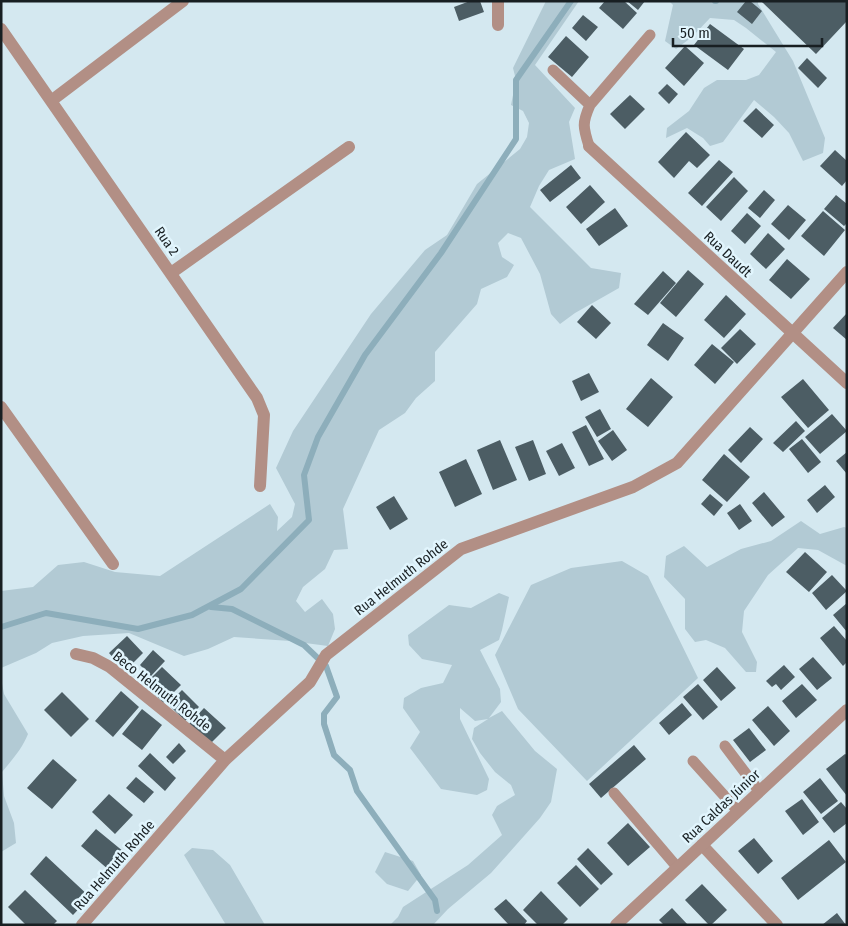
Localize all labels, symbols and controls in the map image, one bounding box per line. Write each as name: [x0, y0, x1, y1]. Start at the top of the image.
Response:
scale bar: [673, 15, 822, 47]
text: 50 m: [680, 24, 710, 42]
street label: Rua 2: [151, 224, 183, 259]
street label: Rua Daudt: [700, 228, 755, 281]
street label: Rua Helmuth Rohde: [351, 536, 452, 619]
street label: Beco Helmuth Rohde: [109, 648, 214, 735]
street label: Rua Caldas Júnior: [679, 766, 764, 847]
street label: Rua Helmuth Rohde: [71, 817, 158, 914]

